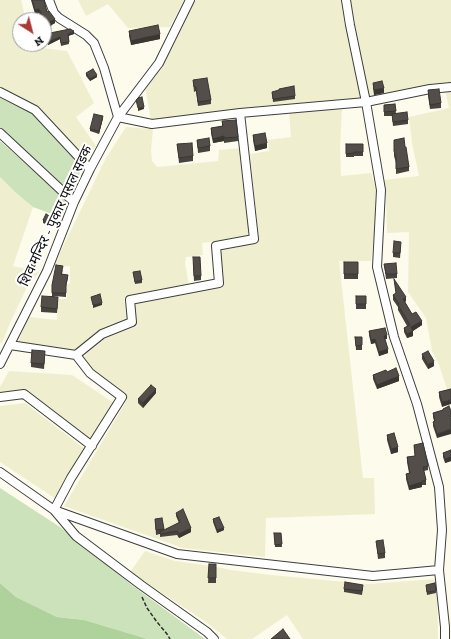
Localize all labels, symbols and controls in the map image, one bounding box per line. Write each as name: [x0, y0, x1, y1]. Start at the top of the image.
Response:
north arrow: [12, 12, 52, 52]
text: N: [32, 34, 46, 49]
street label: शिव मन्दिर - पुकार पसल सडक: [16, 143, 96, 289]

